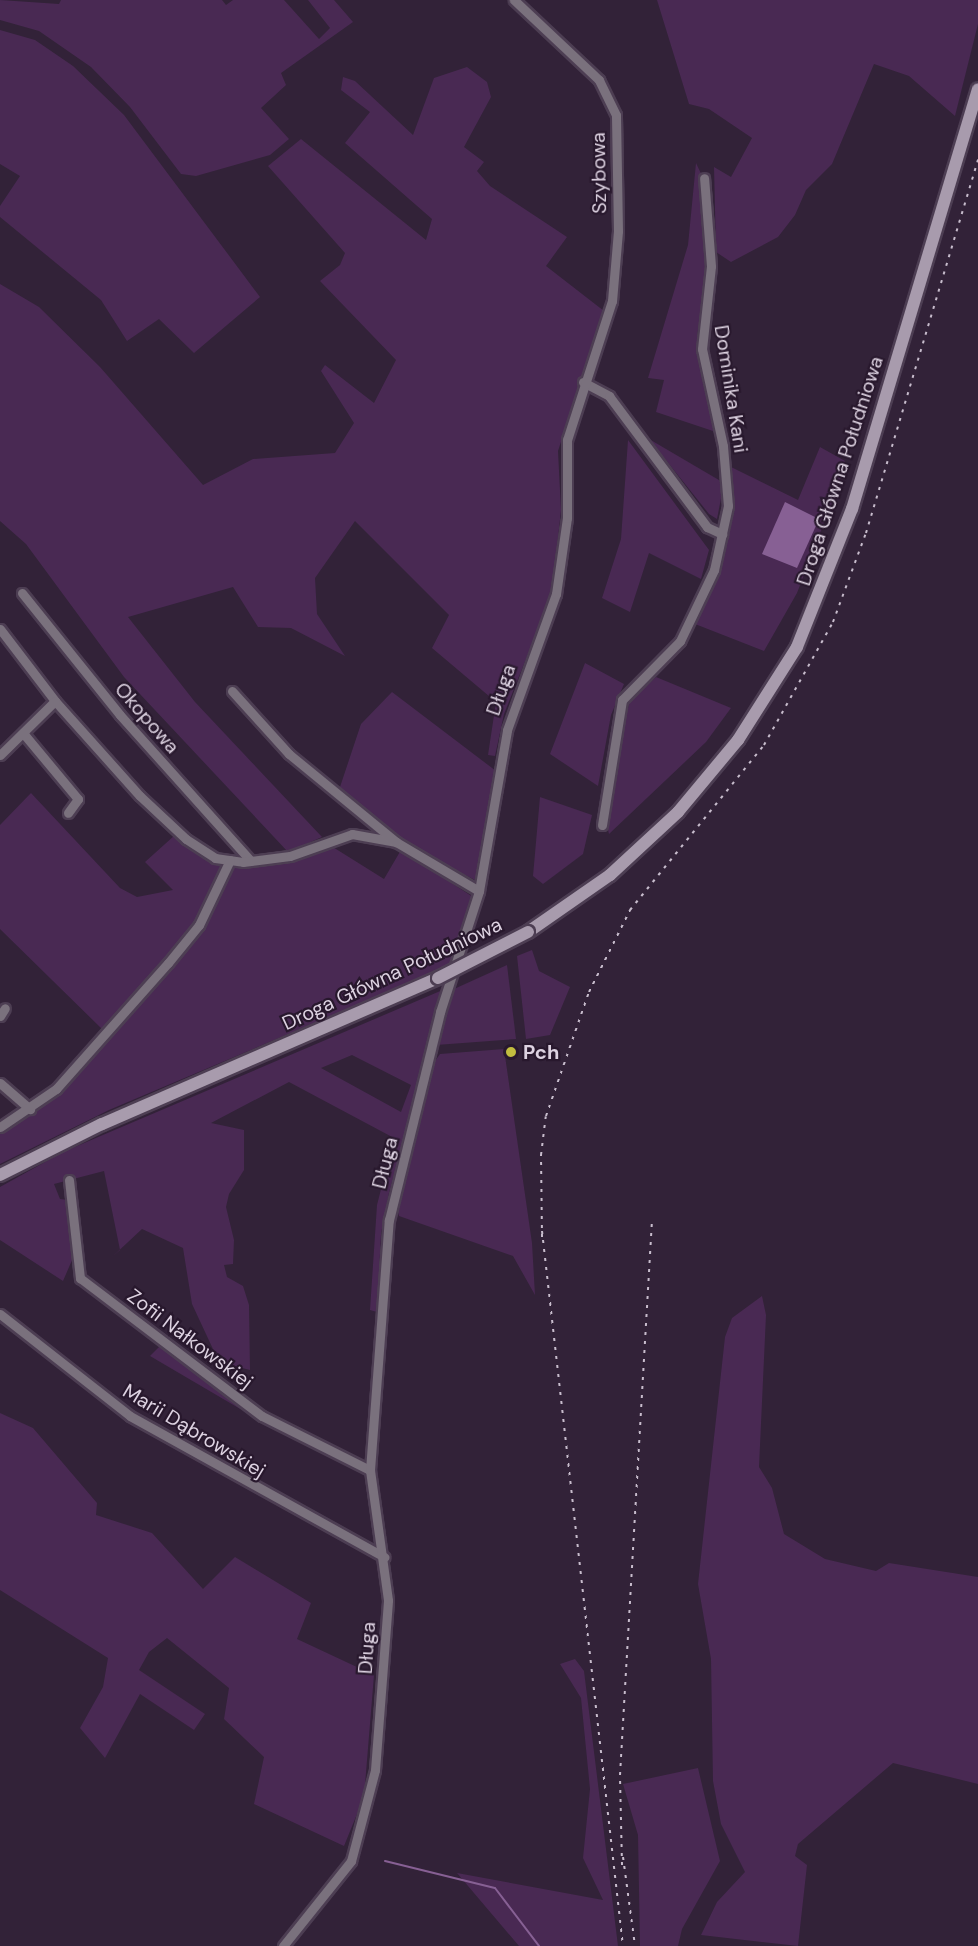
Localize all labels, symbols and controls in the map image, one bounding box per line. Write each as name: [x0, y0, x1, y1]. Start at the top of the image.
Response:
street label: Szybowa: [586, 132, 612, 214]
street label: Dominika Kani: [709, 323, 753, 455]
street label: Droga Główna Południowa: [792, 353, 888, 589]
street label: Długa: [481, 661, 521, 719]
street label: Okopowa: [110, 677, 184, 759]
street label: Droga Główna Południowa: [278, 912, 506, 1036]
place label: Pch: [523, 1040, 559, 1064]
marker: Pch: [504, 1045, 518, 1059]
street label: Długa: [367, 1135, 403, 1191]
street label: Zofii Nałkowskiej: [122, 1284, 258, 1394]
street label: Marii Dąbrowskiej: [118, 1379, 270, 1483]
street label: Długa: [353, 1621, 381, 1675]

